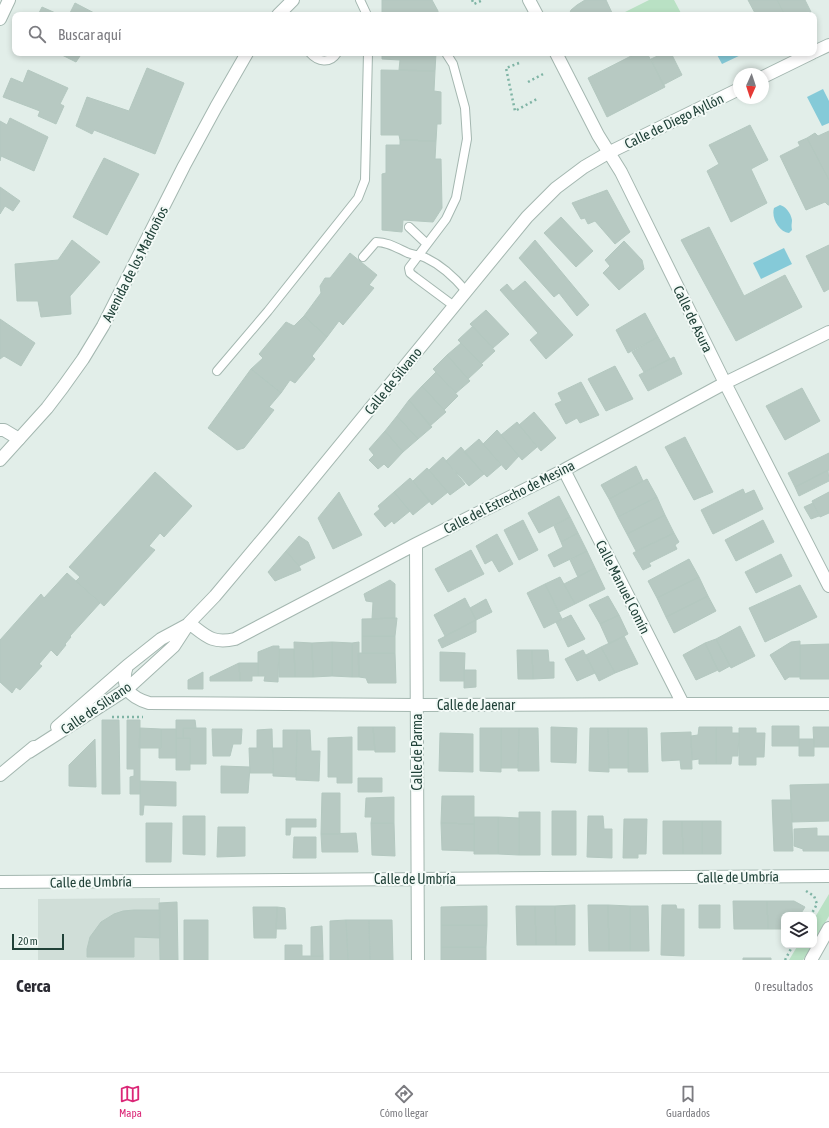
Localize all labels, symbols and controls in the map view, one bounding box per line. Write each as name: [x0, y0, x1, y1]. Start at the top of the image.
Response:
search box: [12, 12, 817, 56]
icon: search: [26, 23, 48, 45]
text: Buscar aquí: [58, 26, 121, 43]
north arrow: [733, 68, 769, 104]
street label: Calle de Diego Ayllón: [622, 90, 726, 152]
street label: Avenida de los Madroños: [99, 204, 171, 324]
street label: Calle de Asura: [670, 283, 716, 355]
street label: Calle de Silvano: [361, 344, 425, 418]
street label: Calle del Estrecho de Mesina: [441, 457, 577, 537]
street label: Calle Manuel Comín: [593, 538, 653, 636]
street label: Calle de Silvano: [58, 679, 134, 737]
street label: Calle de Jaenar: [437, 697, 516, 713]
street label: Calle de Parma: [409, 713, 425, 791]
street label: Calle de Umbría: [697, 868, 779, 886]
street label: Calle de Umbría: [374, 871, 456, 887]
street label: Calle de Umbría: [50, 873, 132, 891]
map controls: [781, 912, 817, 948]
button: layers: [781, 912, 817, 948]
scale bar: [12, 932, 64, 951]
text: 20 m: [18, 935, 38, 947]
text: Cerca: [16, 976, 51, 996]
text: 0 resultados: [754, 979, 813, 994]
tab: Mapa: [119, 1083, 142, 1119]
tab: Cómo llegar: [380, 1083, 428, 1119]
tab: Guardados: [666, 1083, 710, 1119]

